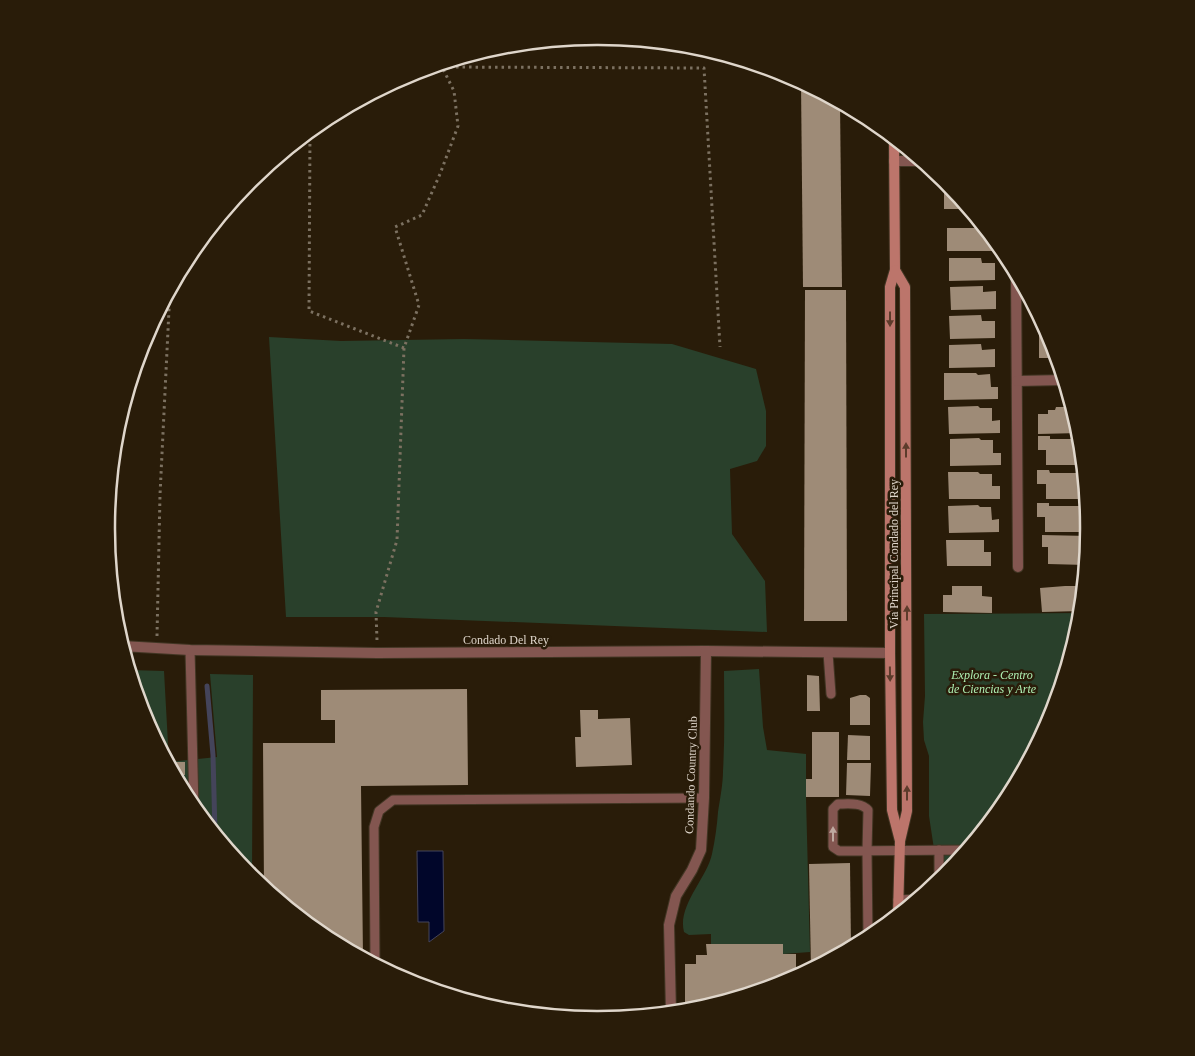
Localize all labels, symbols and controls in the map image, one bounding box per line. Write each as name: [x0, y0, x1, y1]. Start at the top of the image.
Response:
one-way arrow: [886, 311, 894, 327]
one-way arrow: [902, 442, 910, 458]
street label: Vía Principal Condado del Rey: [887, 479, 901, 629]
one-way arrow: [903, 604, 911, 620]
street label: Condado Del Rey: [463, 633, 549, 647]
one-way arrow: [886, 666, 894, 682]
park label: Explora - Centro de Ciencias y Arte: [948, 668, 1037, 696]
street label: Condando Country Club: [682, 716, 700, 834]
one-way arrow: [903, 784, 911, 800]
one-way arrow: [829, 825, 837, 841]

